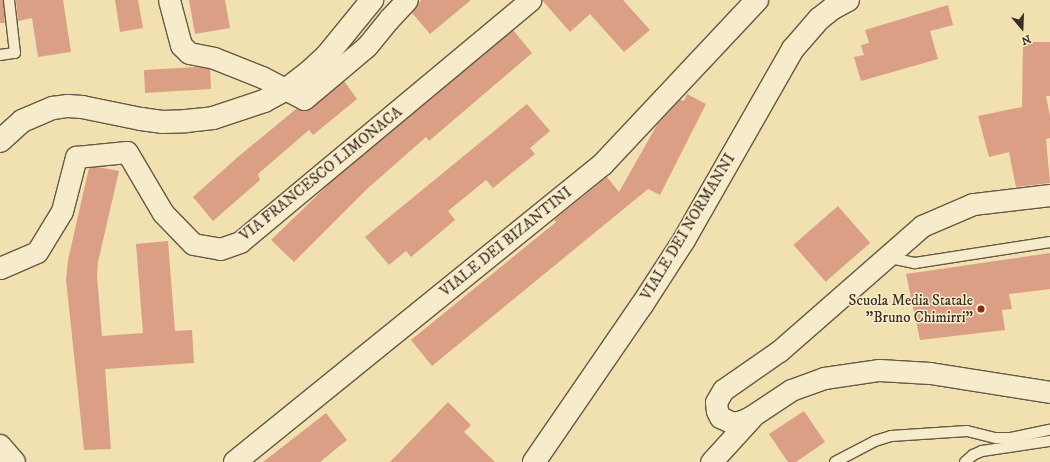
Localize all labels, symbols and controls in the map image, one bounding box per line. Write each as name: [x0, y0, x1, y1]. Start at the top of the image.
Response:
north arrow: [1002, 8, 1042, 48]
text: N: [1019, 31, 1032, 47]
street label: VIA FRANCESCO LIMONACA: [236, 103, 406, 245]
street label: VIALE DEI NORMANNI: [637, 151, 739, 303]
street label: VIALE DEI BIZANTINI: [437, 183, 575, 301]
place label: Scuola Media Statale "Bruno Chimirri": [849, 291, 973, 326]
marker: Scuola Media Statale "Bruno Chimirri": [976, 304, 986, 314]

